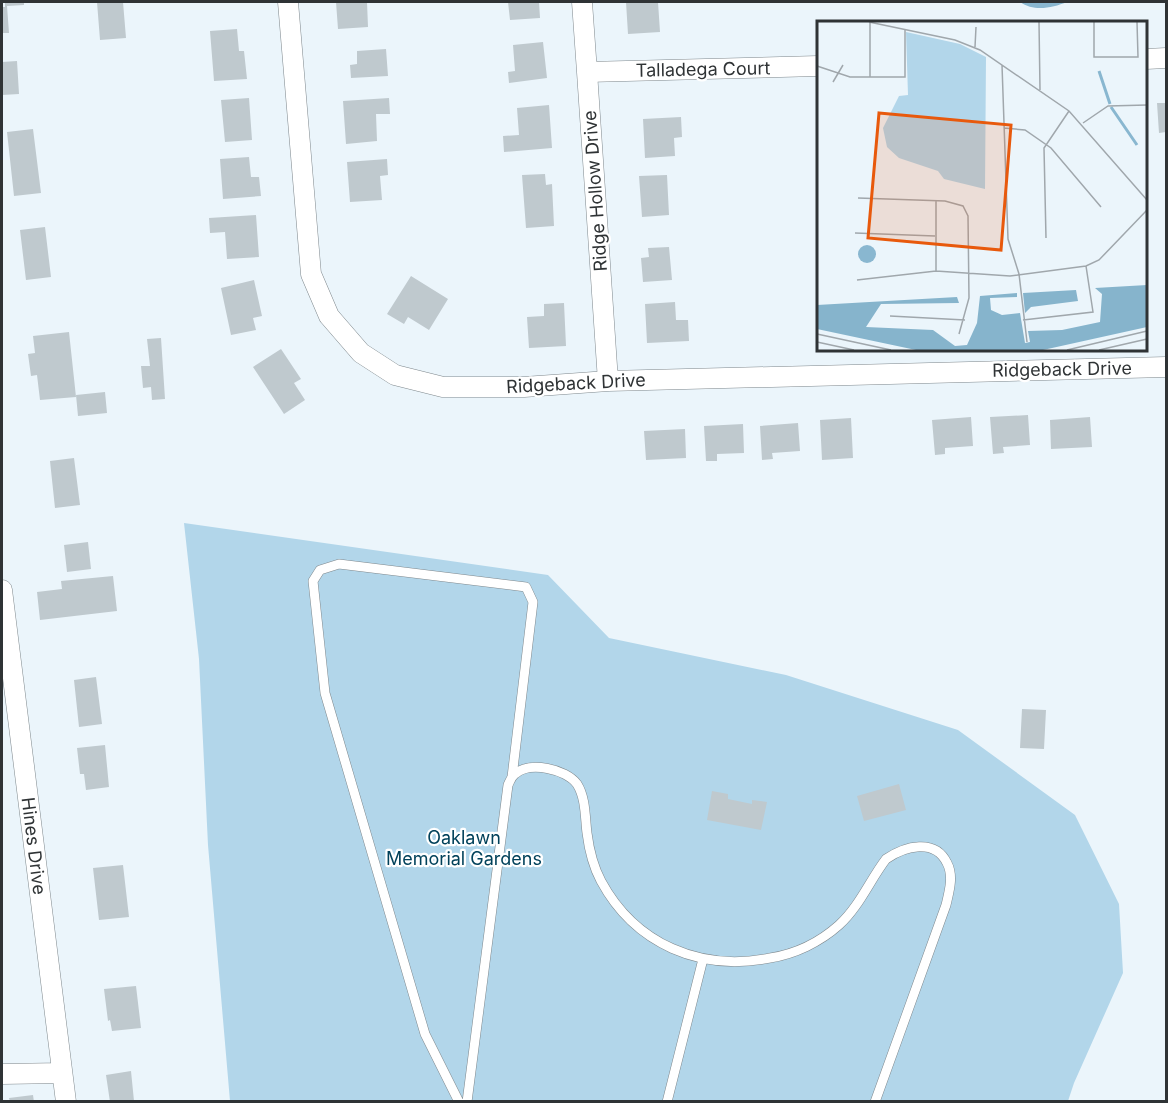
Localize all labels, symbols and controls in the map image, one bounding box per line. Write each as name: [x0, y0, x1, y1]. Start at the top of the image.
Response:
inset map: [817, 21, 1147, 351]
street label: Talladega Court: [636, 57, 771, 81]
street label: Ridge Hollow Drive: [579, 110, 611, 272]
street label: Ridgeback Drive: [992, 357, 1132, 381]
street label: Ridgeback Drive: [506, 369, 646, 397]
street label: Hines Drive: [18, 796, 50, 896]
park label: Oaklawn Memorial Gardens: [386, 827, 542, 869]

